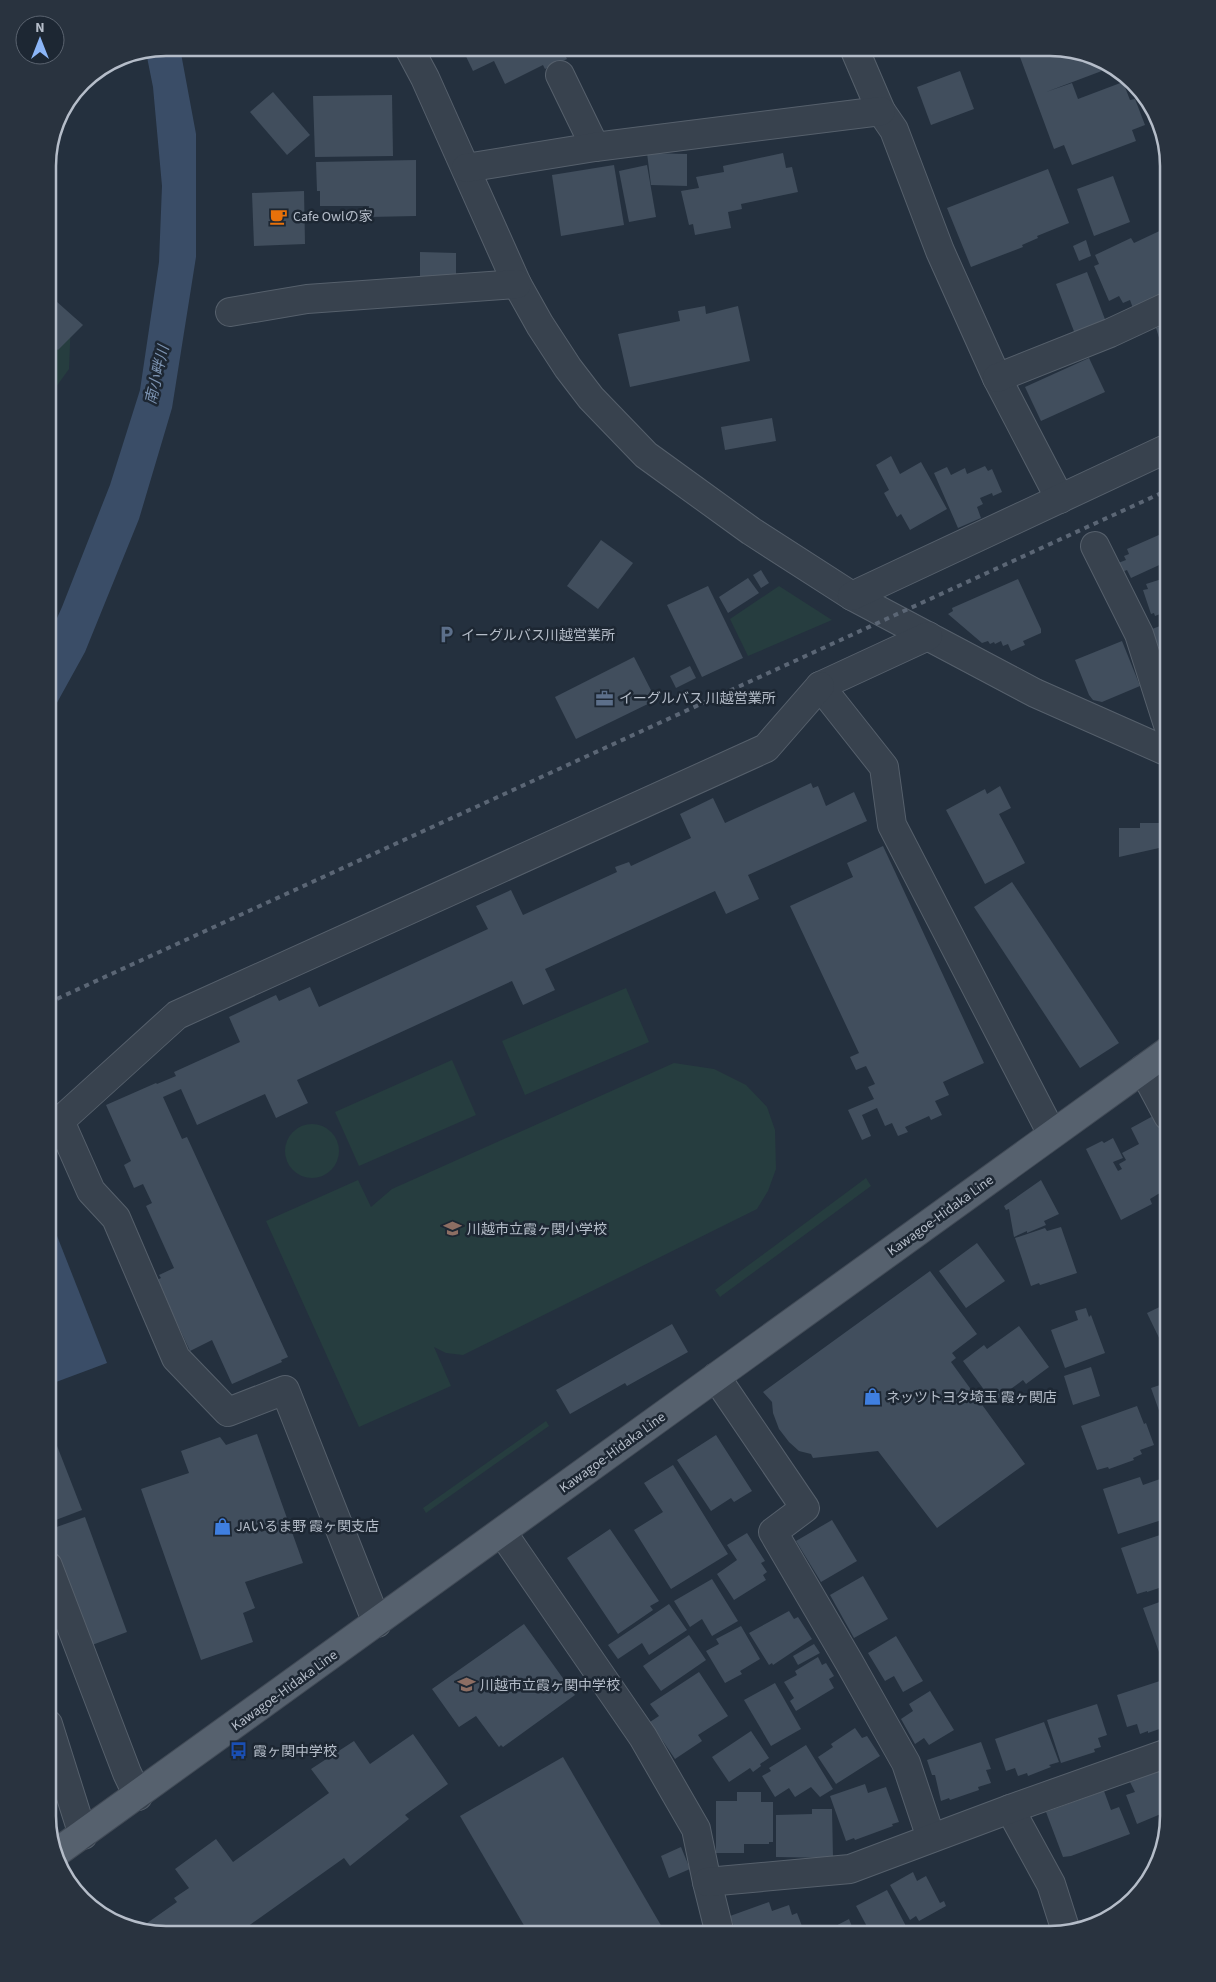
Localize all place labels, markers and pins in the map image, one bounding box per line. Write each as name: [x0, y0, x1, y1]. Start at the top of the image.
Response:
cafe icon: Cafe Owlの家: [269, 206, 289, 226]
place label: Cafe Owlの家: [293, 207, 373, 227]
parking icon: イーグルバス川越営業所: [437, 625, 457, 645]
place label: イーグルバス川越営業所: [461, 626, 615, 646]
office icon: イーグルバス 川越営業所: [595, 688, 615, 708]
place label: イーグルバス 川越営業所: [619, 689, 776, 709]
school or university icon: 川越市立霞ヶ関小学校: [443, 1219, 463, 1239]
place label: 川越市立霞ヶ関小学校: [467, 1220, 607, 1240]
shop icon: ネッツトヨタ埼玉 霞ヶ関店: [862, 1387, 882, 1407]
place label: ネッツトヨタ埼玉 霞ヶ関店: [886, 1388, 1057, 1408]
shop icon: JAいるま野 霞ヶ関支店: [212, 1516, 232, 1536]
place label: JAいるま野 霞ヶ関支店: [236, 1517, 379, 1537]
school or university icon: 川越市立霞ヶ関中学校: [456, 1675, 476, 1695]
place label: 川越市立霞ヶ関中学校: [480, 1676, 620, 1696]
bus stop icon: 霞ヶ関中学校: [229, 1741, 249, 1761]
place label: 霞ヶ関中学校: [253, 1742, 337, 1762]

